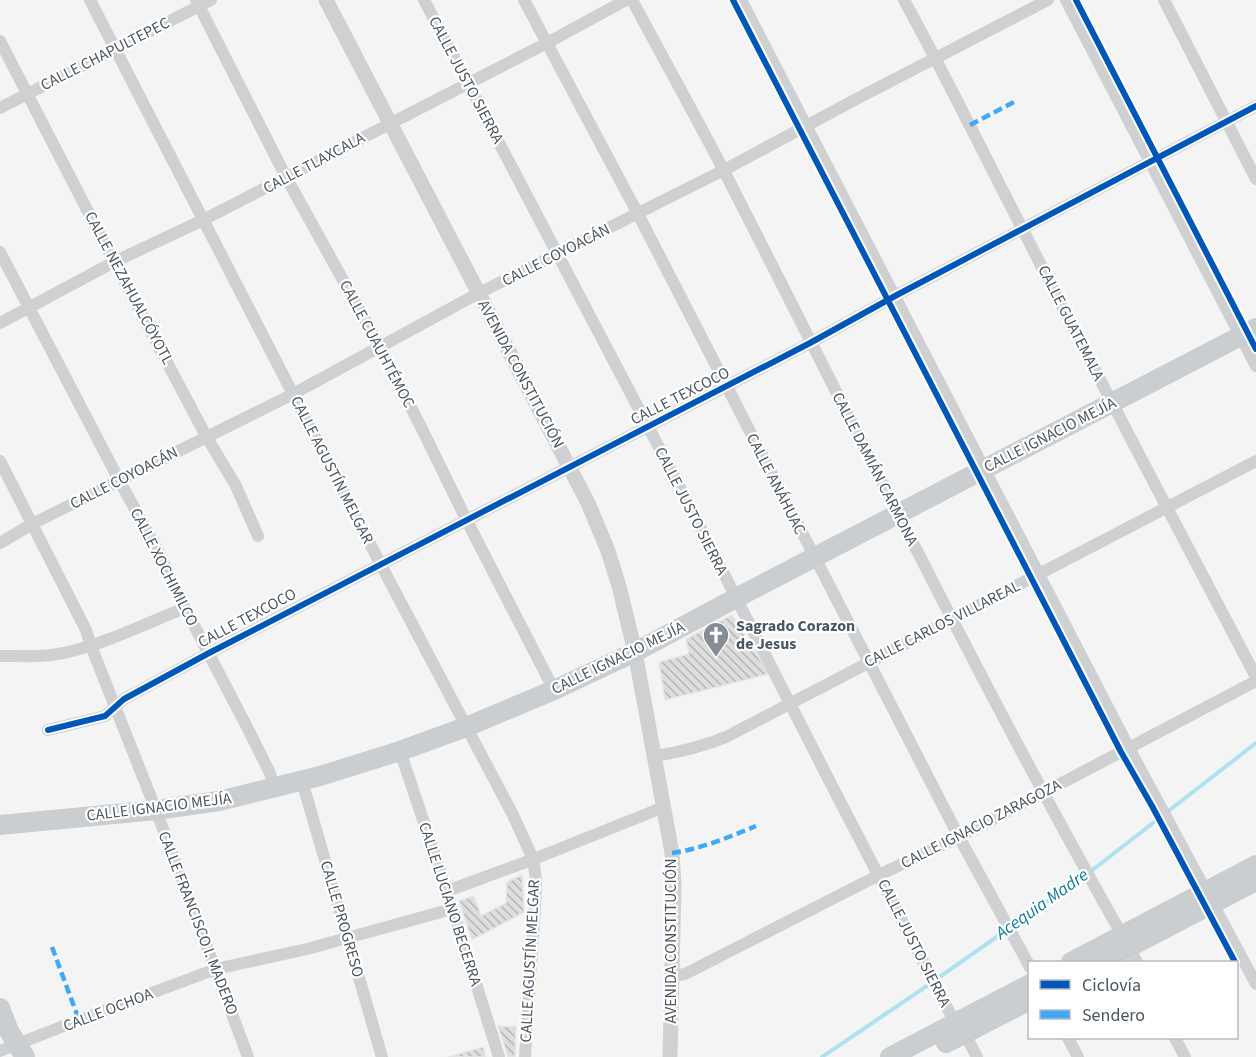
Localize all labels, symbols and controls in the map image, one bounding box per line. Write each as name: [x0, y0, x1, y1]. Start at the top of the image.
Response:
street label: CALLE CHAPULTEPEC: [37, 12, 173, 96]
street label: CALLE JUSTO SIERRA: [423, 13, 509, 148]
street label: CALLE TLAXCALA: [259, 127, 369, 199]
street label: CALLE NEZAHUALCÓYOTL: [79, 208, 179, 369]
street label: CALLE COYOACÁN: [498, 218, 614, 292]
street label: CALLE GUATEMALA: [1032, 262, 1110, 385]
street label: CALLE CUAUHTÉMOC: [334, 276, 420, 412]
street label: AVENIDA CONSTITUCIÓN: [473, 296, 569, 452]
street label: CALLE TEXCOCO: [627, 362, 733, 430]
street label: CALLE DAMIÁN CARMONA: [827, 388, 923, 550]
street label: CALLE AGUSTÍN MELGAR: [285, 392, 379, 548]
street label: CALLE IGNACIO MEJÍA: [980, 392, 1120, 478]
street label: CALLE ANÁHUAC: [741, 430, 811, 538]
street label: CALLE COYOACÁN: [66, 441, 182, 515]
street label: CALLE JUSTO SIERRA: [649, 443, 733, 579]
street label: CALLE XOCHIMILCO: [125, 504, 203, 630]
street label: CALLE CARLOS VILLAREAL: [860, 575, 1024, 673]
street label: CALLE TEXCOCO: [194, 583, 300, 653]
place label: Sagrado Corazon de Jesus: [736, 615, 855, 655]
street label: CALLE IGNACIO MEJÍA: [548, 616, 689, 700]
church icon: Sagrado Corazon de Jesus: [701, 620, 731, 658]
street label: CALLE IGNACIO ZARAGOZA: [897, 774, 1065, 874]
street label: CALLE IGNACIO MEJÍA: [85, 787, 233, 827]
street label: CALLE LUCIANO BECERRA: [413, 819, 487, 989]
street label: CALLE FRANCISCO I. MADERO: [153, 828, 243, 1018]
street label: CALLE PROGRESO: [315, 858, 369, 980]
street label: AVENIDA CONSTITUCIÓN: [660, 858, 682, 1024]
water label: Acequia Madre: [990, 862, 1094, 946]
street label: CALLE JUSTO SIERRA: [872, 875, 956, 1011]
street label: CALLE AGUSTÍN MELGAR: [515, 879, 545, 1043]
legend: [1028, 961, 1238, 1039]
text: Ciclovía: [1082, 973, 1141, 998]
street label: CALLE OCHOA: [60, 983, 156, 1037]
text: Sendero: [1082, 1003, 1145, 1028]

